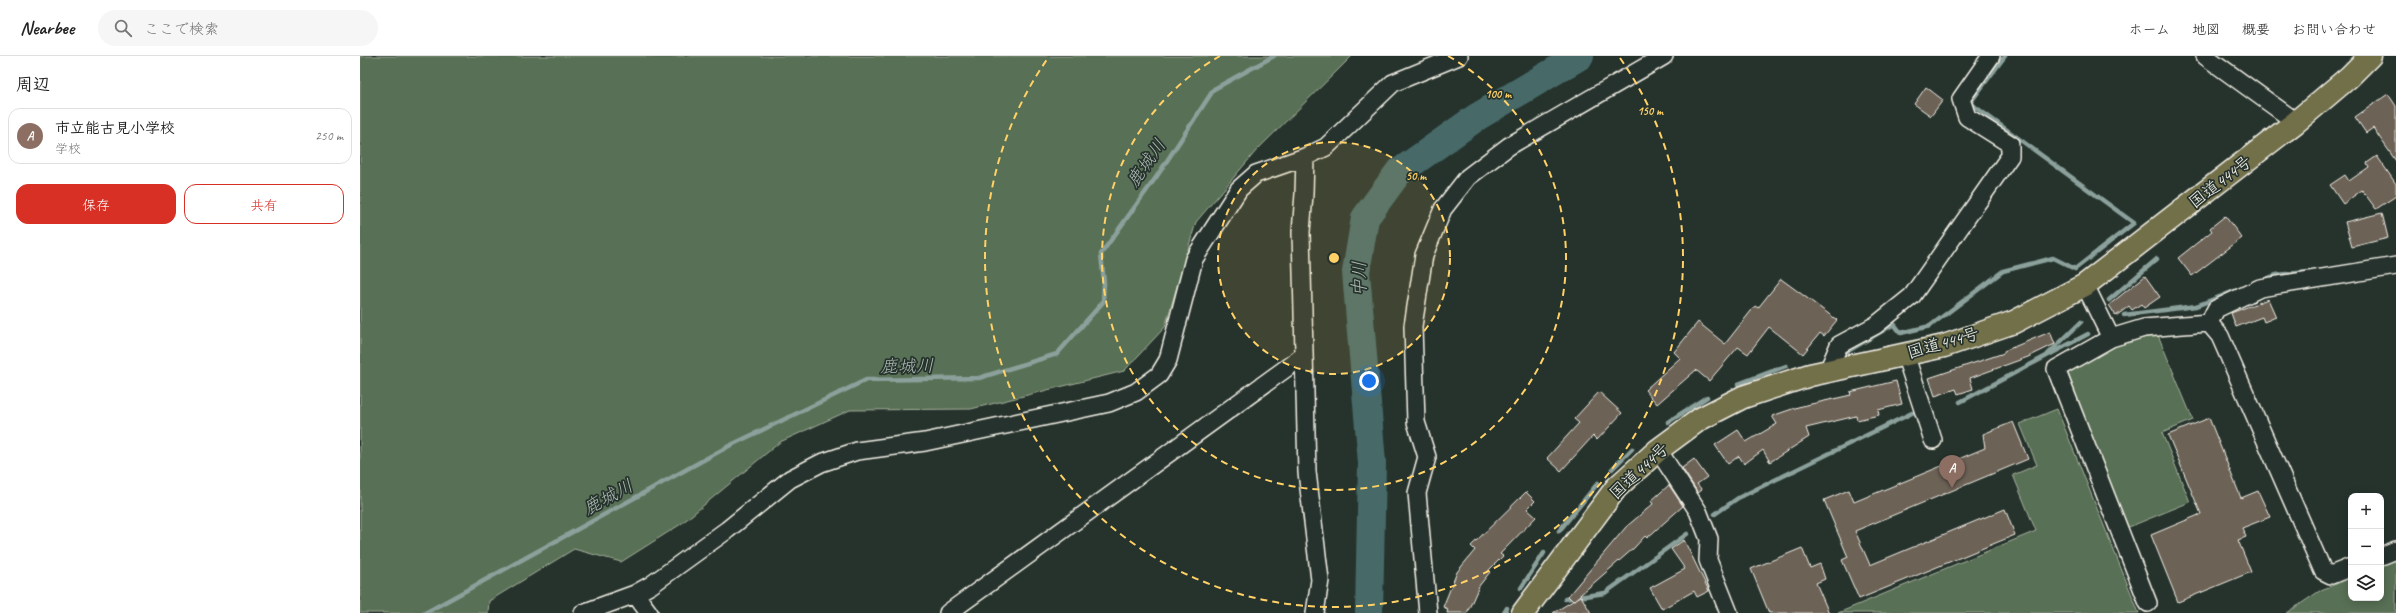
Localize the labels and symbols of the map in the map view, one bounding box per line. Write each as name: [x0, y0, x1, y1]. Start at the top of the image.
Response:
text: 100 m: [1485, 86, 1512, 102]
text: 150 m: [1637, 103, 1664, 119]
water label: 鹿城川: [1122, 135, 1170, 191]
street label: 国道444号: [2184, 151, 2256, 213]
text: 50 m: [1406, 168, 1427, 184]
centre of rings: [1327, 251, 1341, 265]
water label: 中川: [1348, 261, 1370, 297]
street label: 国道444号: [1905, 323, 1981, 363]
water label: 鹿城川: [880, 355, 934, 377]
your location: [1359, 371, 1379, 391]
street label: 国道444号: [1605, 438, 1673, 504]
pin: A: [1939, 455, 1965, 488]
water label: 鹿城川: [579, 474, 637, 520]

